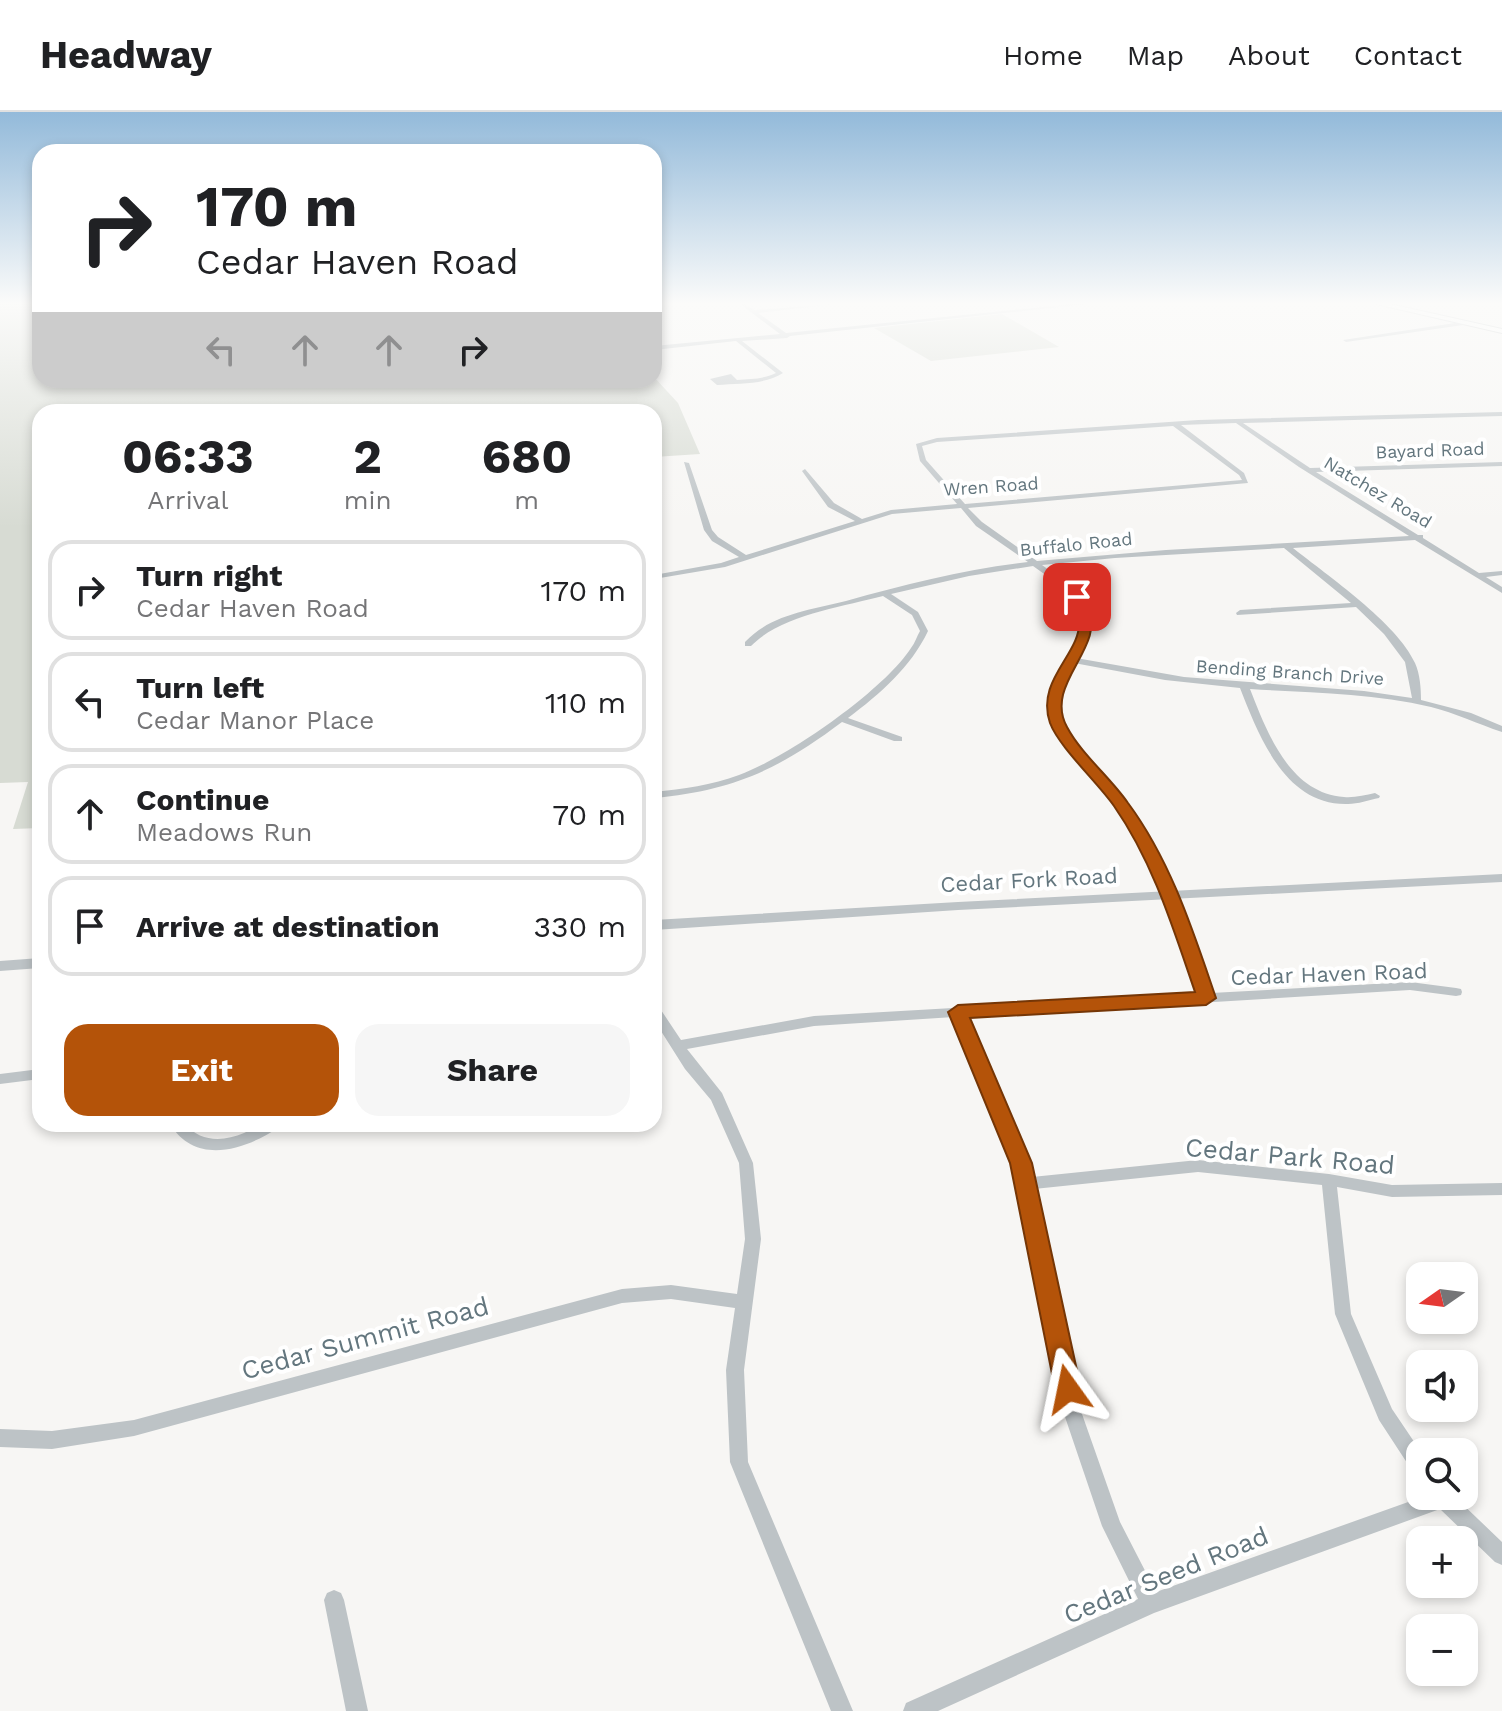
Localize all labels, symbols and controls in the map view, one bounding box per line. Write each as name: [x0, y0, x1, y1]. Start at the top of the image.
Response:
text: Headway: [40, 33, 212, 77]
text: Home: [1003, 39, 1083, 72]
text: Map: [1127, 39, 1184, 72]
text: About: [1228, 39, 1310, 72]
text: Contact: [1354, 39, 1462, 72]
text: 170 m: [196, 174, 358, 240]
icon: right: [64, 176, 168, 280]
text: Cedar Haven Road: [196, 241, 518, 283]
icon: left: [199, 328, 243, 372]
icon: ahead: [283, 328, 327, 372]
icon: ahead: [367, 328, 411, 372]
icon: right: [451, 328, 495, 372]
text: 06:33: [122, 428, 254, 485]
text: 2: [353, 428, 382, 485]
text: 680: [481, 428, 572, 485]
street label: Bayard Road: [1375, 438, 1485, 462]
street label: Natchez Road: [1320, 452, 1436, 532]
street label: Wren Road: [943, 472, 1039, 500]
text: Arrival: [147, 485, 228, 515]
text: min: [344, 485, 392, 515]
text: m: [514, 485, 539, 515]
street label: Buffalo Road: [1019, 528, 1133, 560]
text: Turn right: [136, 558, 282, 593]
pin: [1043, 563, 1111, 631]
icon: right: [68, 568, 112, 612]
text: 170 m: [541, 573, 626, 608]
icon: arrive: [1055, 575, 1099, 619]
text: Cedar Haven Road: [136, 593, 369, 623]
street label: Bending Branch Drive: [1195, 655, 1385, 689]
text: Turn left: [136, 670, 264, 705]
icon: left: [68, 680, 112, 724]
text: 110 m: [545, 685, 626, 720]
text: Cedar Manor Place: [136, 705, 374, 735]
text: Continue: [136, 782, 269, 817]
icon: ahead: [68, 792, 112, 836]
text: 70 m: [552, 797, 626, 832]
text: Meadows Run: [136, 817, 312, 847]
street label: Cedar Fork Road: [940, 863, 1118, 897]
icon: arrive: [68, 904, 112, 948]
text: Arrive at destination: [136, 909, 440, 944]
text: 330 m: [534, 909, 626, 944]
street label: Cedar Haven Road: [1230, 958, 1428, 990]
button: Exit: [64, 1024, 339, 1116]
button: Share: [355, 1024, 630, 1116]
street label: Cedar Park Road: [1184, 1132, 1396, 1180]
north arrow: [1406, 1262, 1478, 1334]
map controls: [1406, 1262, 1478, 1686]
street label: Cedar Summit Road: [238, 1291, 492, 1385]
position arrow: [1026, 1347, 1110, 1431]
button: sound: [1406, 1350, 1478, 1422]
button: search: [1406, 1438, 1478, 1510]
street label: Cedar Seed Road: [1059, 1520, 1273, 1630]
button: +: [1406, 1526, 1478, 1598]
button: −: [1406, 1614, 1478, 1686]

